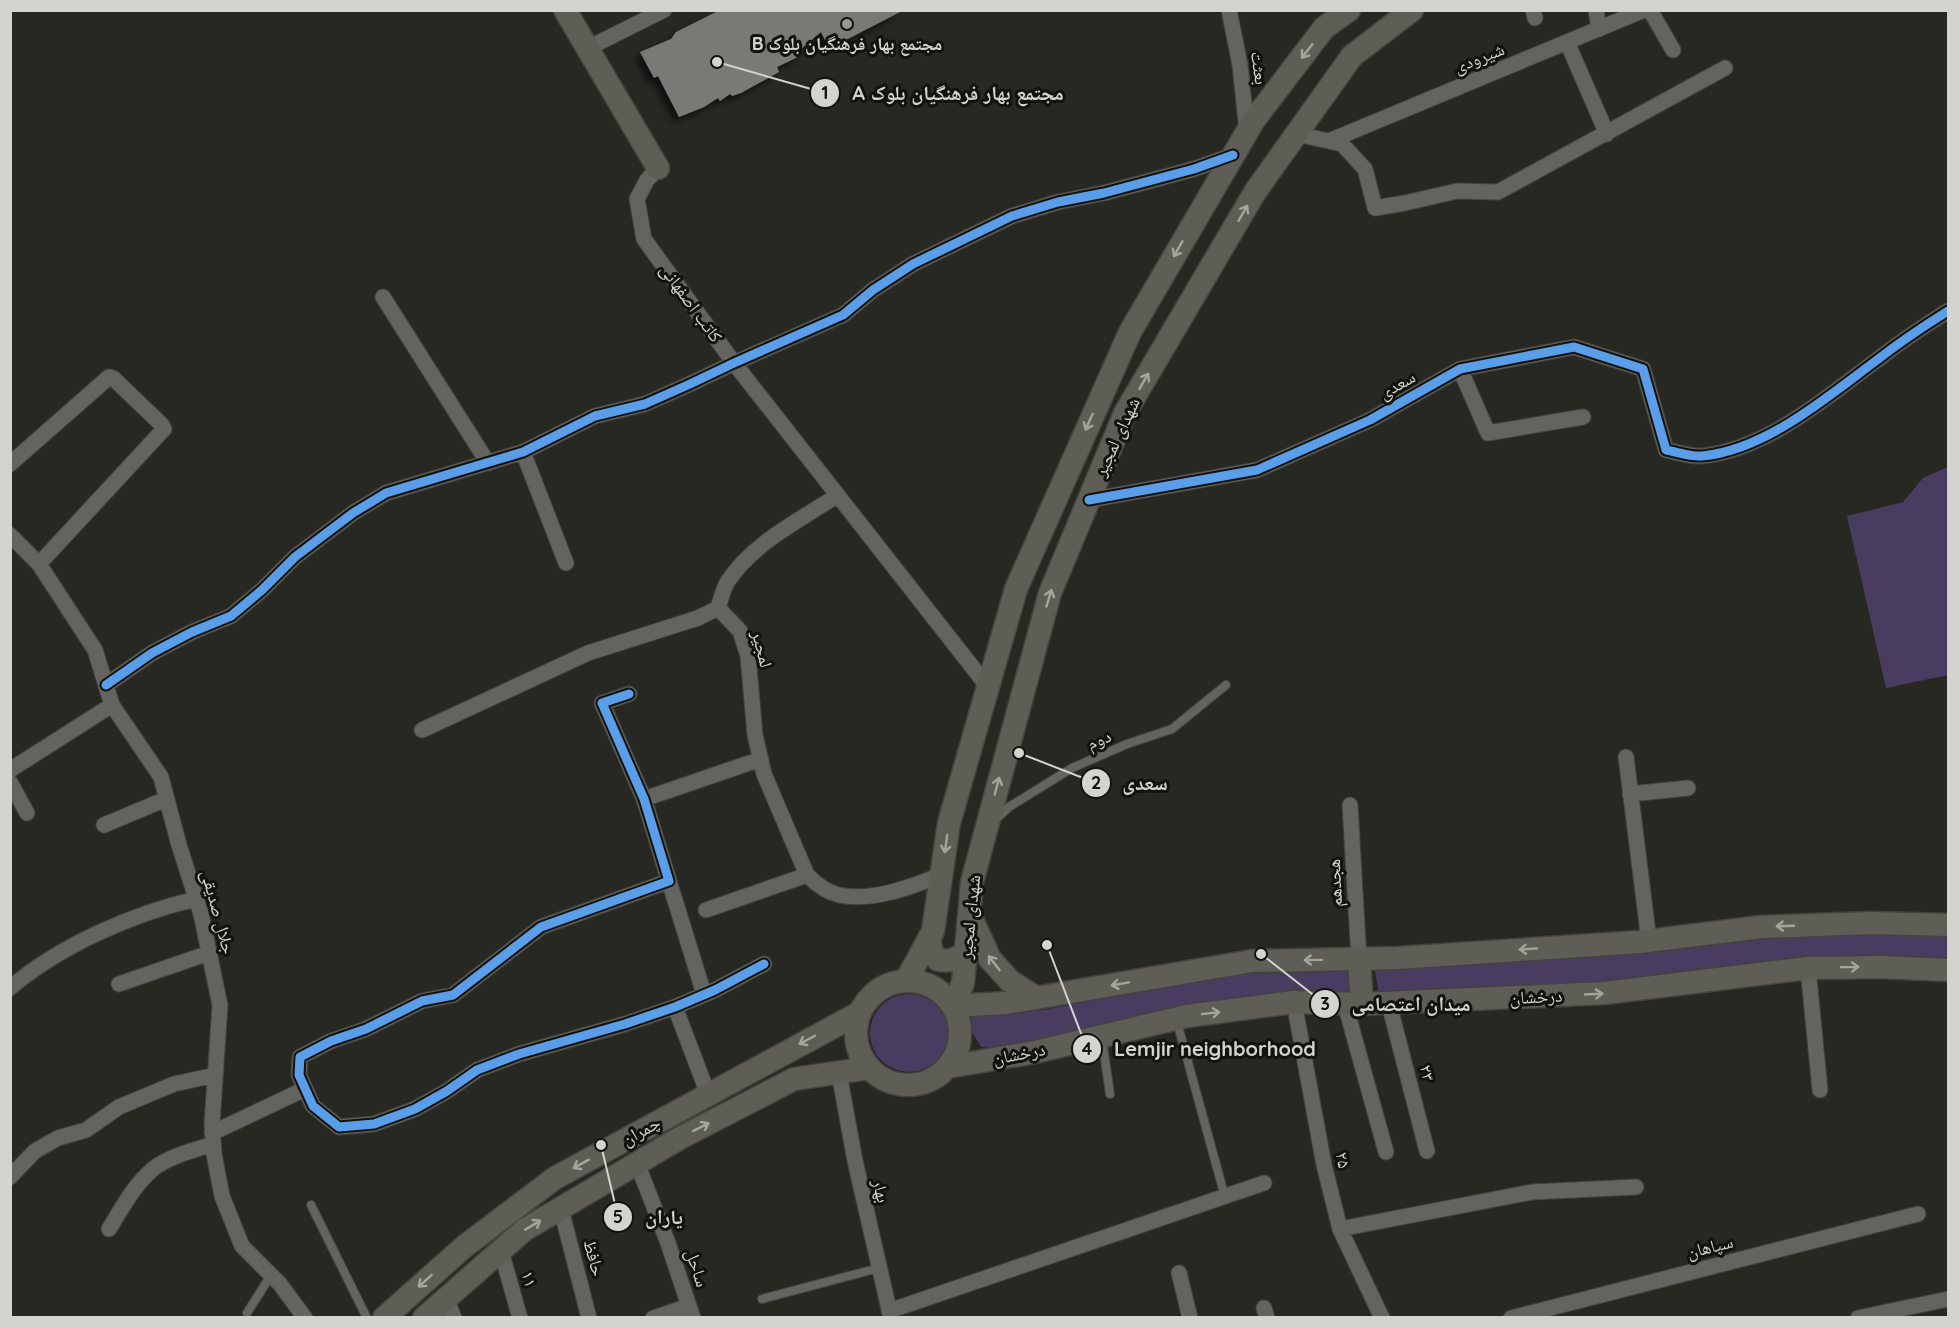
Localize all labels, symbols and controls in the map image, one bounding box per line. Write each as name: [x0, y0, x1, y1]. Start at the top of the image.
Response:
marker: B مجتمع بهار فرهنگیان بلوک: [840, 17, 854, 31]
place label: B مجتمع بهار فرهنگیان بلوک: [752, 32, 942, 56]
street label: شیرودی: [1450, 37, 1508, 78]
one-way arrow: [1301, 42, 1314, 58]
street label: بعثت: [1246, 50, 1273, 86]
callout: A مجتمع بهار فرهنگیان بلوک: [810, 74, 1076, 112]
text: A مجتمع بهار فرهنگیان بلوک: [852, 80, 1064, 107]
text: 1: [821, 81, 829, 104]
one-way arrow: [1237, 205, 1249, 222]
one-way arrow: [1172, 240, 1184, 257]
street label: کاتب اصفهانی: [655, 259, 728, 347]
street label: سعدی: [1374, 365, 1419, 404]
one-way arrow: [1138, 373, 1150, 390]
street label: شهدای لمجیر: [1088, 394, 1145, 481]
one-way arrow: [1083, 413, 1095, 431]
one-way arrow: [1044, 589, 1055, 608]
street label: لمجیر: [747, 627, 778, 670]
street label: دوم: [1083, 724, 1115, 756]
callout: سعدی: [1081, 764, 1180, 802]
text: سعدی: [1122, 770, 1168, 795]
text: 2: [1091, 771, 1101, 794]
one-way arrow: [992, 776, 1004, 795]
one-way arrow: [940, 834, 951, 854]
street label: هجدهم: [1322, 858, 1348, 908]
street label: جلال صدیقی: [196, 867, 241, 957]
street label: شهدای لمجیر: [954, 874, 985, 961]
one-way arrow: [1776, 921, 1796, 932]
one-way arrow: [1519, 944, 1539, 955]
one-way arrow: [1303, 954, 1323, 966]
one-way arrow: [988, 955, 1001, 971]
one-way arrow: [1840, 961, 1860, 973]
one-way arrow: [1110, 978, 1130, 989]
street label: درخشان: [1509, 984, 1563, 1009]
callout: میدان اعتصامی: [1310, 985, 1482, 1023]
one-way arrow: [1583, 988, 1603, 999]
text: میدان اعتصامی: [1352, 991, 1470, 1017]
text: 3: [1320, 992, 1330, 1015]
one-way arrow: [1200, 1007, 1220, 1018]
callout: Lemjir neighborhood: [1072, 1030, 1328, 1068]
one-way arrow: [799, 1035, 817, 1047]
text: Lemjir neighborhood: [1114, 1036, 1316, 1061]
street label: درخشان: [991, 1037, 1047, 1070]
text: 4: [1082, 1037, 1093, 1060]
street label: ۲۳: [1414, 1062, 1441, 1084]
street label: چمران: [617, 1111, 664, 1151]
one-way arrow: [691, 1121, 709, 1132]
street label: ۲۵: [1331, 1150, 1356, 1170]
one-way arrow: [573, 1158, 590, 1170]
street label: بهار: [867, 1176, 895, 1205]
callout: یاران: [603, 1198, 695, 1236]
text: یاران: [645, 1204, 683, 1229]
text: 5: [613, 1205, 623, 1228]
one-way arrow: [524, 1219, 541, 1231]
street label: سپاهان: [1684, 1230, 1736, 1264]
street label: حافظ: [579, 1237, 610, 1279]
street label: ساحل: [681, 1246, 714, 1290]
street label: ۱۱: [516, 1268, 543, 1290]
one-way arrow: [418, 1274, 433, 1288]

